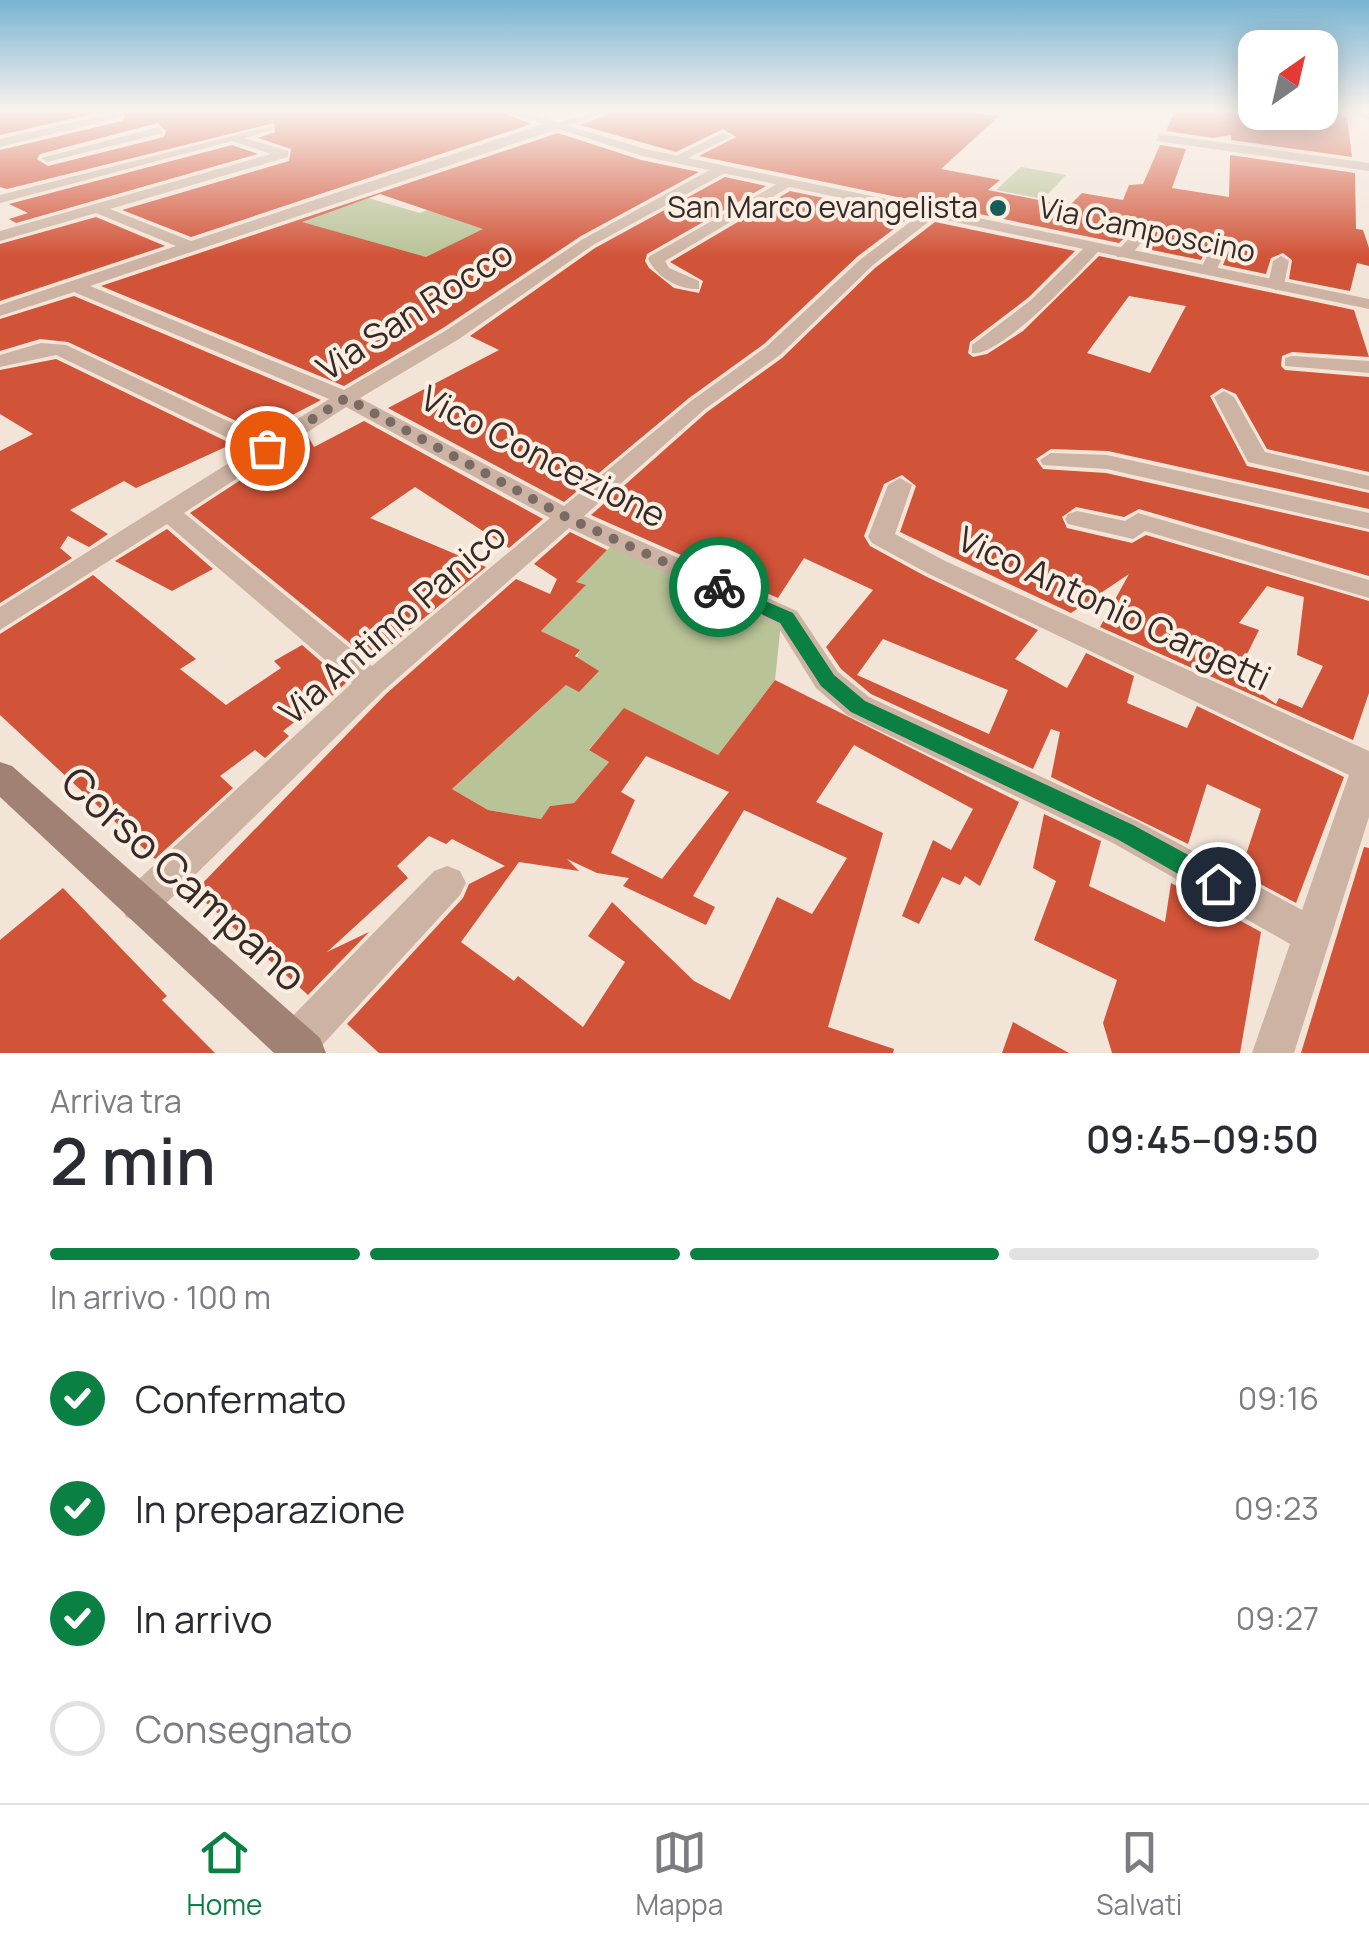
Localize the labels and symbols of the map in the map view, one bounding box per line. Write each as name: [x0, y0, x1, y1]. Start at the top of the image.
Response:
north arrow: [1238, 30, 1338, 130]
place label: San Marco evangelista: [667, 186, 978, 227]
street label: Via Camposcino: [1035, 186, 1259, 272]
marker: San Marco evangelista: [987, 197, 1009, 219]
street label: Via San Rocco: [307, 229, 522, 392]
street label: Vico Concezione: [413, 374, 674, 539]
pin: [225, 406, 310, 491]
street label: Via Antimo Panico: [269, 511, 516, 735]
street label: Vico Antonio Cargetti: [950, 514, 1279, 702]
courier: [669, 537, 769, 637]
street label: Corso Campano: [50, 753, 320, 1004]
pin: [1176, 842, 1261, 927]

